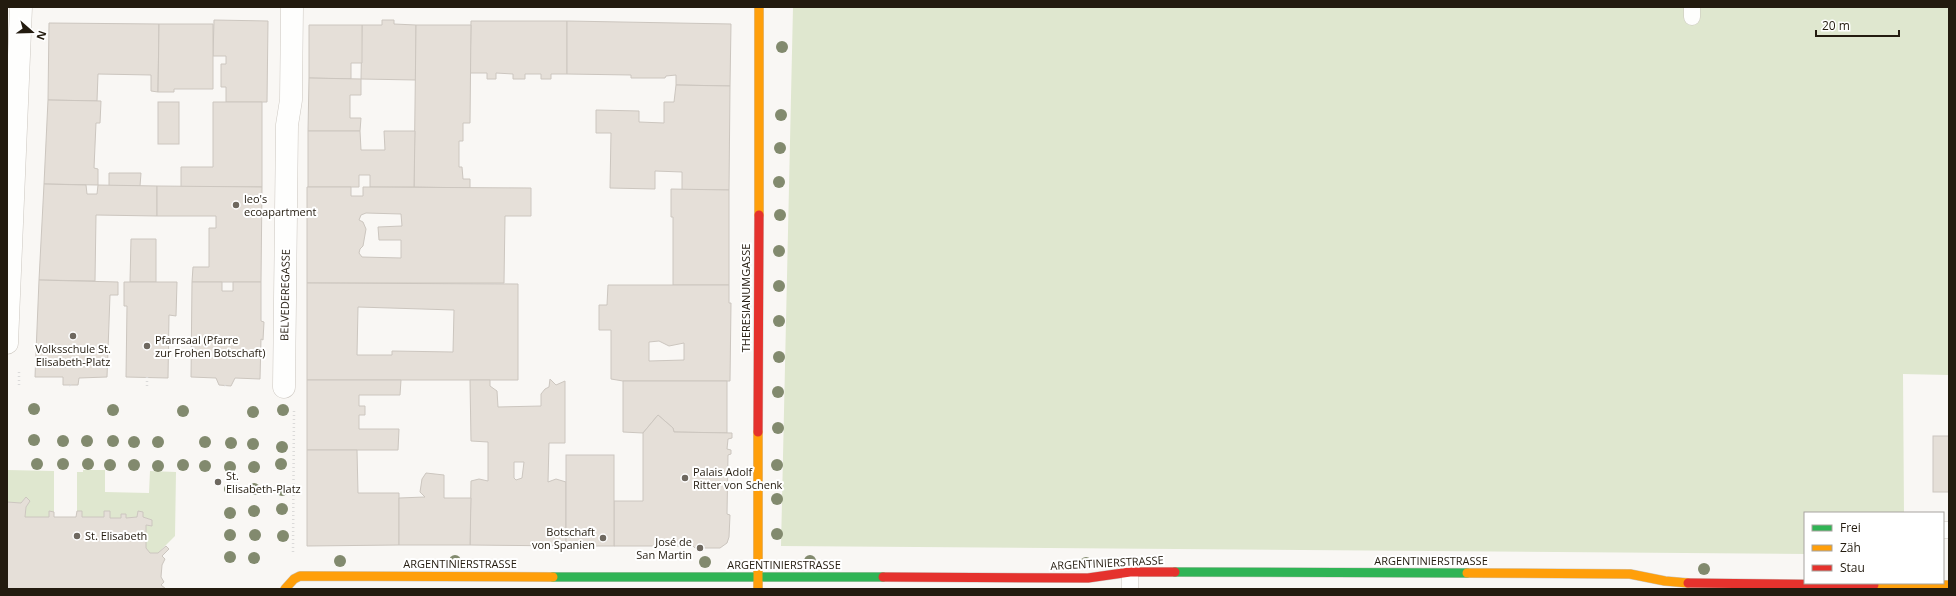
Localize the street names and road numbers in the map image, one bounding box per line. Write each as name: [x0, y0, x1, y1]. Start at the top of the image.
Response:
street label: THERESIANUMGASSE: [738, 244, 753, 352]
street label: BELVEDEREGASSE: [276, 249, 293, 341]
street label: ARGENTINIERSTRASSE: [1050, 552, 1164, 573]
street label: ARGENTINIERSTRASSE: [1374, 553, 1488, 568]
street label: ARGENTINIERSTRASSE: [403, 556, 517, 571]
street label: ARGENTINIERSTRASSE: [727, 557, 841, 572]

